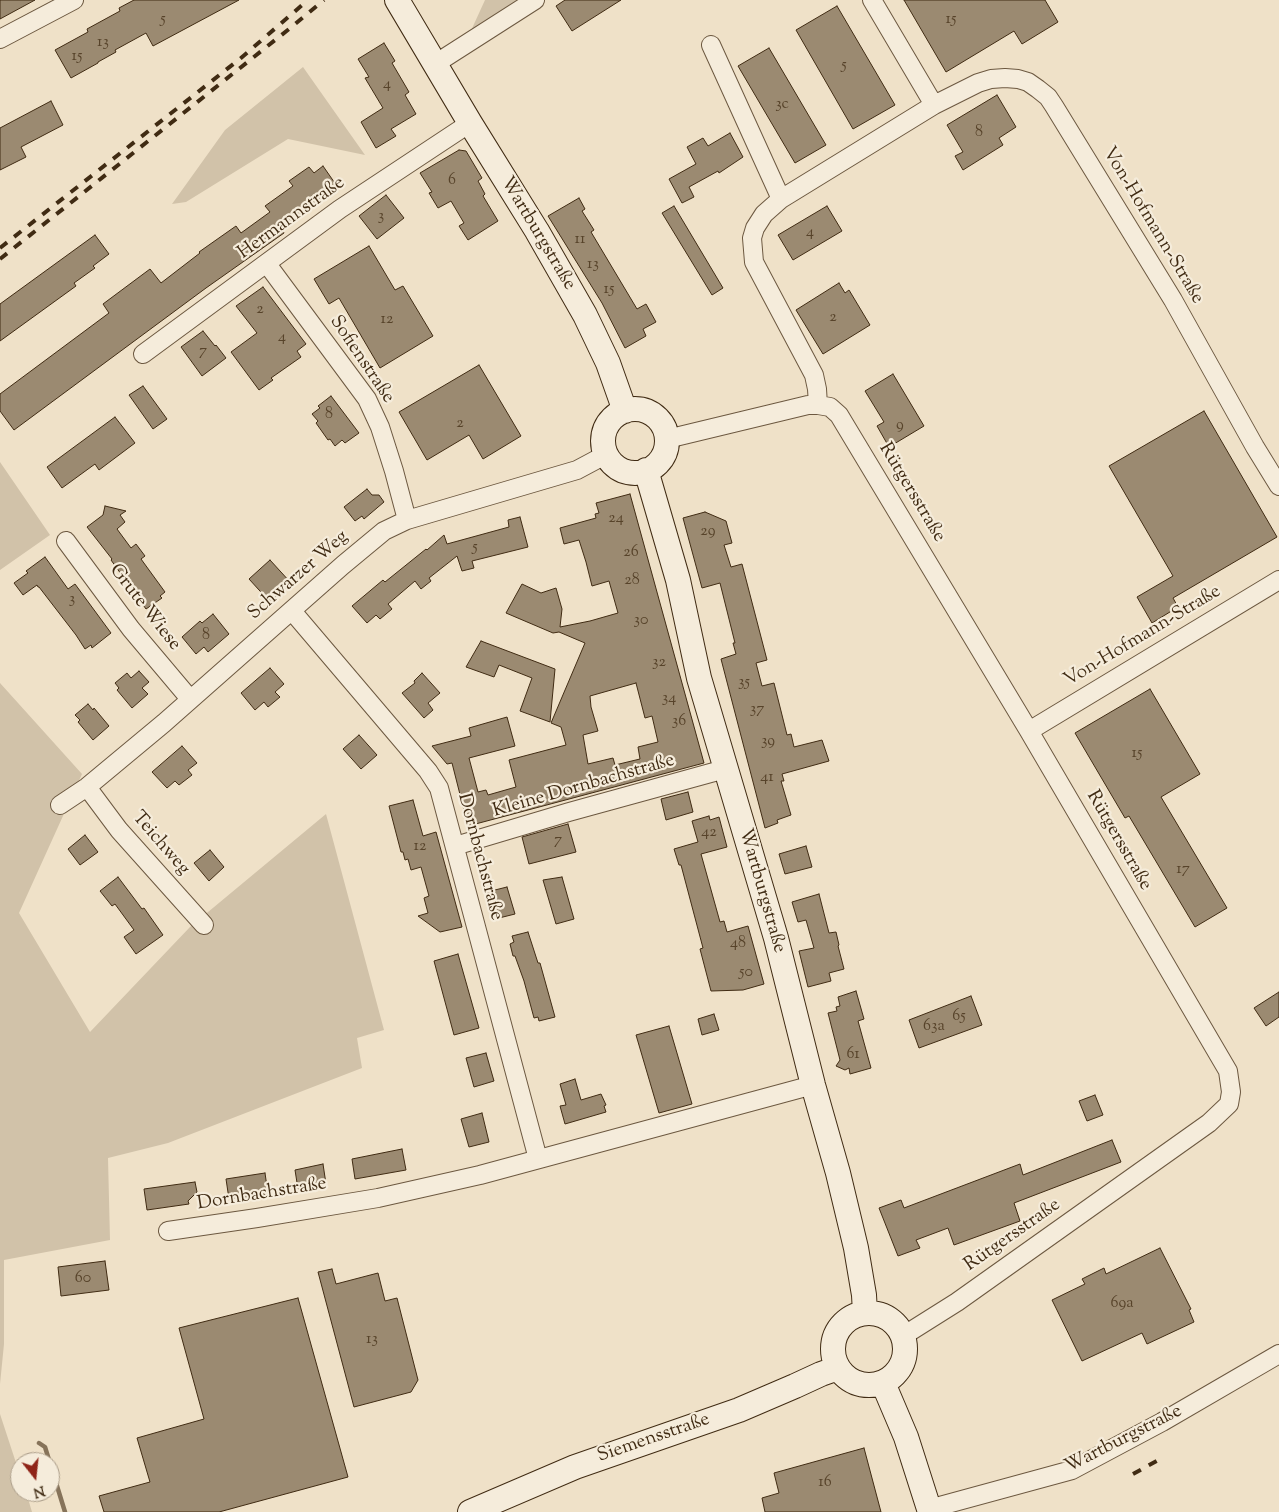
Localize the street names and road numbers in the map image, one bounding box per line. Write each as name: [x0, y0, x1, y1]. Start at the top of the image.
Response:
street label: Von-Hofmann-Straße: [1096, 143, 1208, 309]
street label: Hermannstraße: [234, 173, 350, 265]
street label: Wartburgstraße: [494, 173, 580, 295]
street label: Sofienstraße: [323, 312, 399, 408]
street label: Rütgersstraße: [872, 439, 950, 547]
street label: Schwarzer Weg: [244, 526, 354, 626]
street label: Grute Wiese: [103, 560, 185, 656]
street label: Von-Hofmann-Straße: [1060, 581, 1226, 693]
street label: Kleine Dornbachstraße: [491, 750, 677, 824]
street label: Rütgersstraße: [1080, 787, 1156, 895]
street label: Dornbachstraße: [451, 791, 507, 923]
street label: Teichweg: [126, 807, 194, 881]
street label: Wartburgstraße: [732, 826, 790, 956]
street label: Dornbachstraße: [196, 1174, 328, 1216]
street label: Rütgersstraße: [961, 1195, 1065, 1277]
street label: Wartburgstraße: [1062, 1401, 1186, 1479]
street label: Siemensstraße: [595, 1409, 713, 1469]

